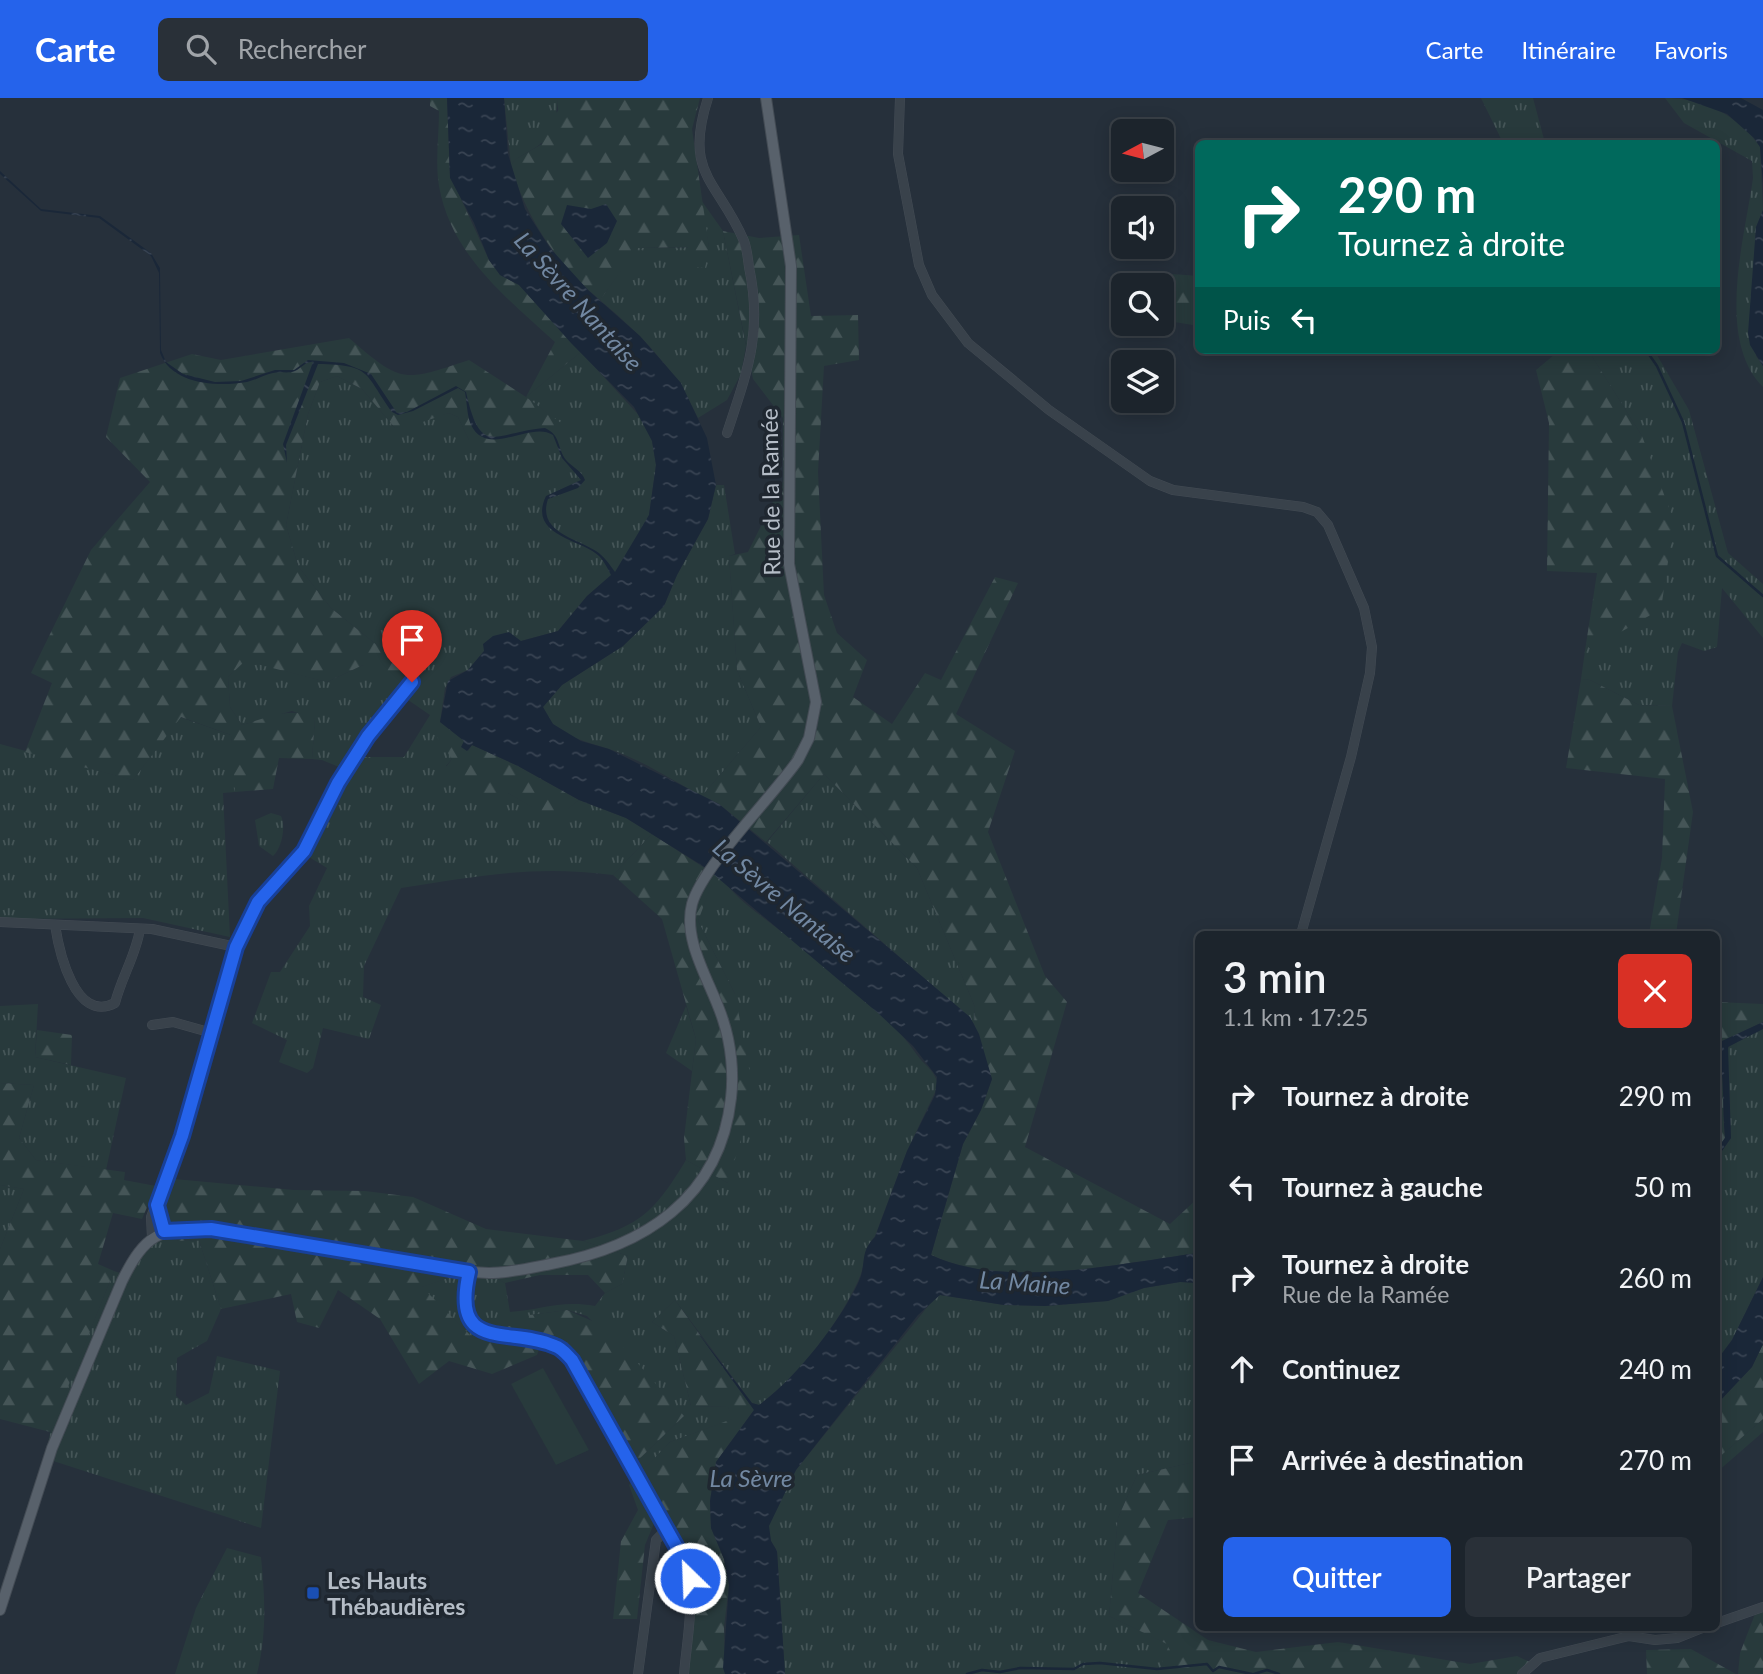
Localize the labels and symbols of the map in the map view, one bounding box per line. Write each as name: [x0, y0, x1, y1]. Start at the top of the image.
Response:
north arrow: [1111, 119, 1174, 182]
water label: La Sèvre Nantaise: [509, 225, 649, 377]
street label: Rue de la Ramée: [755, 408, 785, 576]
pin: [382, 610, 442, 682]
water label: La Sèvre Nantaise: [708, 832, 862, 968]
water label: La Maine: [979, 1264, 1071, 1300]
water label: La Sèvre: [710, 1463, 792, 1492]
position arrow: [653, 1541, 727, 1615]
place label: Les Hauts Thébaudières: [327, 1566, 465, 1620]
marker: Les Hauts Thébaudières: [305, 1585, 321, 1601]

